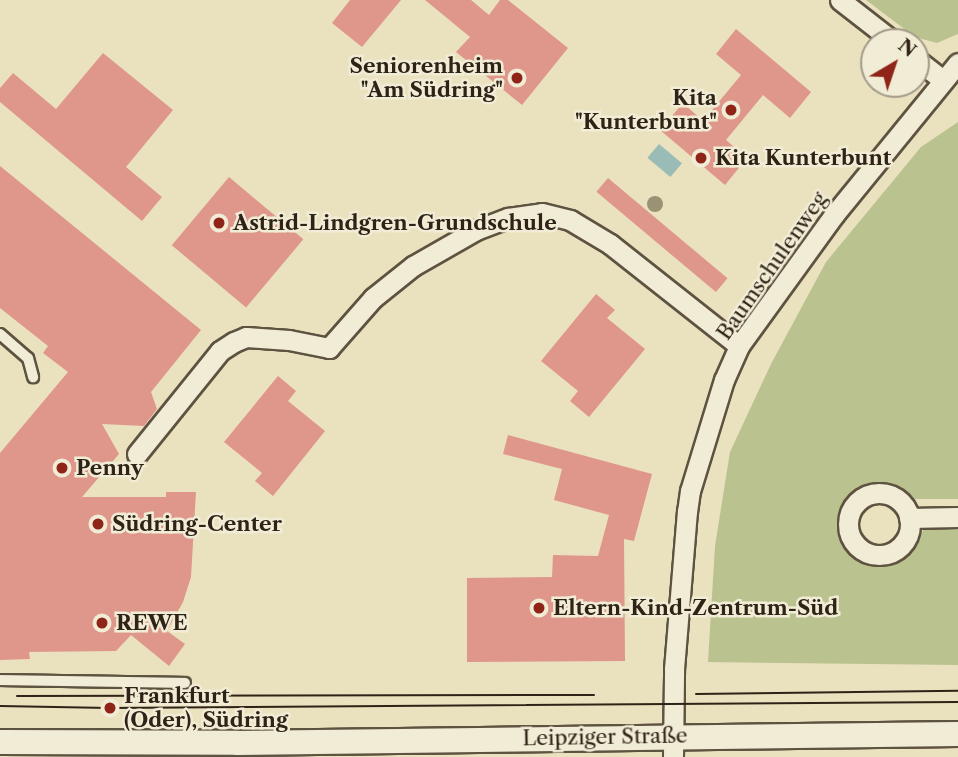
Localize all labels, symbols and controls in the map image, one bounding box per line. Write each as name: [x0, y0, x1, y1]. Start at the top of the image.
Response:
north arrow: [860, 28, 930, 98]
text: N: [894, 34, 921, 62]
place label: Seniorenheim "Am Südring": [349, 53, 503, 103]
marker: Seniorenheim "Am Südring": [509, 70, 525, 86]
place label: Kita "Kunterbunt": [575, 85, 717, 135]
marker: Kita "Kunterbunt": [723, 102, 739, 118]
place label: Kita Kunterbunt: [715, 145, 892, 171]
marker: Kita Kunterbunt: [693, 150, 709, 166]
street label: Baumschulenweg: [712, 187, 832, 345]
place label: Astrid-Lindgren-Grundschule: [233, 210, 557, 236]
marker: Astrid-Lindgren-Grundschule: [211, 215, 227, 231]
place label: Penny: [76, 455, 144, 481]
marker: Penny: [54, 460, 70, 476]
place label: Südring-Center: [112, 511, 282, 537]
marker: Südring-Center: [90, 516, 106, 532]
place label: Eltern-Kind-Zentrum-Süd: [553, 595, 838, 621]
marker: Eltern-Kind-Zentrum-Süd: [531, 600, 547, 616]
place label: REWE: [116, 610, 188, 636]
marker: REWE: [94, 615, 110, 631]
place label: Frankfurt (Oder), Südring: [124, 683, 288, 733]
marker: Frankfurt (Oder), Südring: [102, 700, 118, 716]
street label: Leipziger Straße: [522, 723, 688, 751]

